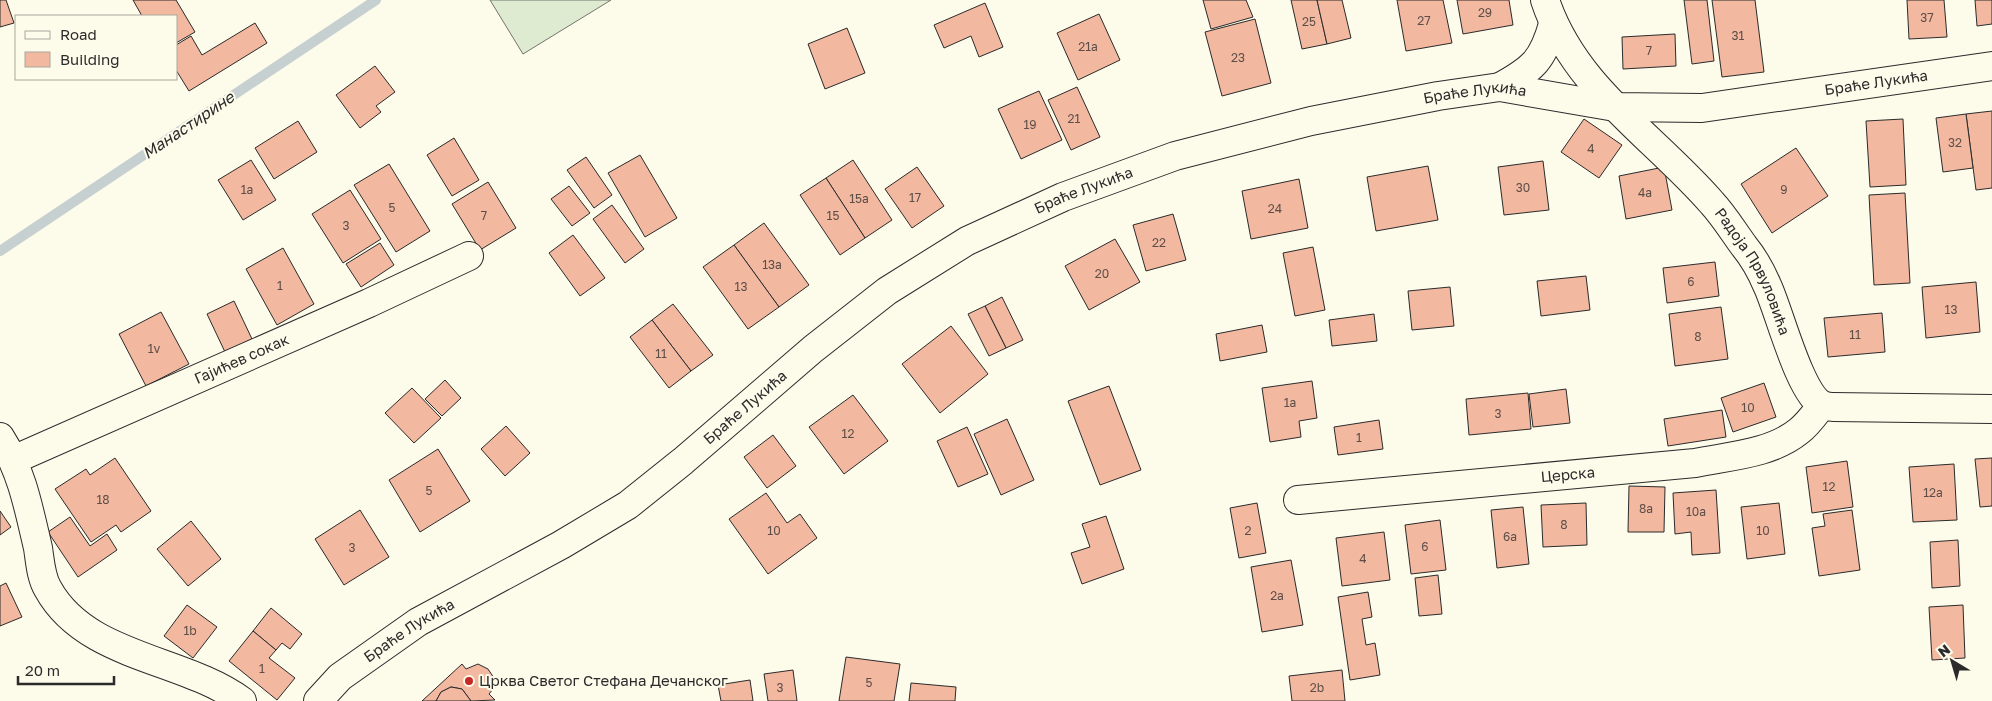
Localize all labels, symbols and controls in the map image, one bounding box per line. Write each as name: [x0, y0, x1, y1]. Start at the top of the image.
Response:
house number: 29: [1478, 5, 1492, 20]
house number: 37: [1920, 10, 1934, 25]
house number: 27: [1417, 13, 1431, 28]
house number: 25: [1302, 14, 1316, 29]
legend: [15, 15, 178, 80]
text: Road: [60, 25, 97, 43]
house number: 31: [1732, 28, 1745, 43]
house number: 21a: [1078, 39, 1098, 54]
house number: 7: [1646, 43, 1652, 58]
text: Building: [60, 50, 120, 68]
house number: 23: [1231, 50, 1245, 65]
street label: Браће Лукића: [1823, 65, 1929, 98]
street label: Браће Лукића: [1422, 77, 1528, 107]
water label: Манастирине: [138, 86, 239, 163]
house number: 21: [1068, 111, 1081, 126]
house number: 19: [1023, 117, 1037, 132]
house number: 32: [1948, 135, 1962, 150]
house number: 4: [1587, 141, 1595, 156]
street label: Браће Лукића: [1031, 162, 1135, 217]
house number: 30: [1516, 180, 1530, 195]
house number: 1a: [241, 182, 253, 197]
house number: 9: [1780, 182, 1788, 197]
house number: 4a: [1638, 185, 1652, 200]
house number: 17: [909, 190, 921, 205]
house number: 15a: [849, 191, 869, 206]
house number: 5: [389, 200, 396, 215]
house number: 24: [1268, 201, 1282, 216]
street label: Радоја Првуловића: [1712, 204, 1794, 337]
house number: 7: [481, 208, 487, 223]
house number: 15: [827, 208, 839, 223]
house number: 3: [342, 218, 350, 233]
house number: 22: [1152, 235, 1166, 250]
house number: 13a: [762, 257, 782, 272]
house number: 20: [1095, 266, 1109, 281]
house number: 6: [1687, 274, 1695, 289]
house number: 1: [277, 278, 283, 293]
house number: 13: [735, 279, 747, 294]
house number: 13: [1945, 302, 1957, 317]
house number: 11: [1849, 327, 1861, 342]
street label: Гајићев сокак: [191, 329, 292, 387]
house number: 8: [1694, 329, 1702, 344]
house number: 1v: [148, 341, 161, 356]
house number: 11: [655, 346, 667, 361]
street label: Браће Лукића: [699, 366, 790, 447]
house number: 1a: [1284, 395, 1296, 410]
house number: 10: [1741, 400, 1755, 415]
house number: 3: [1494, 406, 1502, 421]
house number: 12: [842, 426, 854, 441]
house number: 1: [1356, 430, 1362, 445]
street label: Церска: [1540, 462, 1596, 485]
house number: 12: [1823, 479, 1835, 494]
house number: 5: [426, 483, 433, 498]
house number: 12a: [1923, 485, 1943, 500]
house number: 18: [96, 492, 110, 507]
house number: 8a: [1639, 501, 1653, 516]
house number: 10a: [1686, 504, 1706, 519]
house number: 8: [1560, 517, 1568, 532]
house number: 10: [767, 523, 781, 538]
house number: 2: [1245, 523, 1252, 538]
house number: 10: [1756, 523, 1770, 538]
house number: 6a: [1503, 529, 1517, 544]
house number: 6: [1421, 539, 1429, 554]
house number: 3: [348, 540, 356, 555]
house number: 4: [1359, 551, 1367, 566]
house number: 2a: [1270, 588, 1284, 603]
street label: Браће Лукића: [360, 594, 457, 665]
house number: 1b: [183, 623, 197, 638]
north arrow: [1927, 636, 1977, 686]
text: N: [1934, 640, 1953, 660]
scale bar: [18, 654, 114, 686]
text: 20 m: [25, 661, 60, 679]
house number: 1: [259, 661, 265, 676]
place label: Црква Светог Стефана Дечанског: [479, 671, 728, 689]
marker: Црква Светог Стефана Дечанског: [463, 675, 475, 687]
house number: 5: [866, 675, 873, 690]
house number: 3: [776, 680, 784, 695]
house number: 2b: [1310, 680, 1324, 695]

